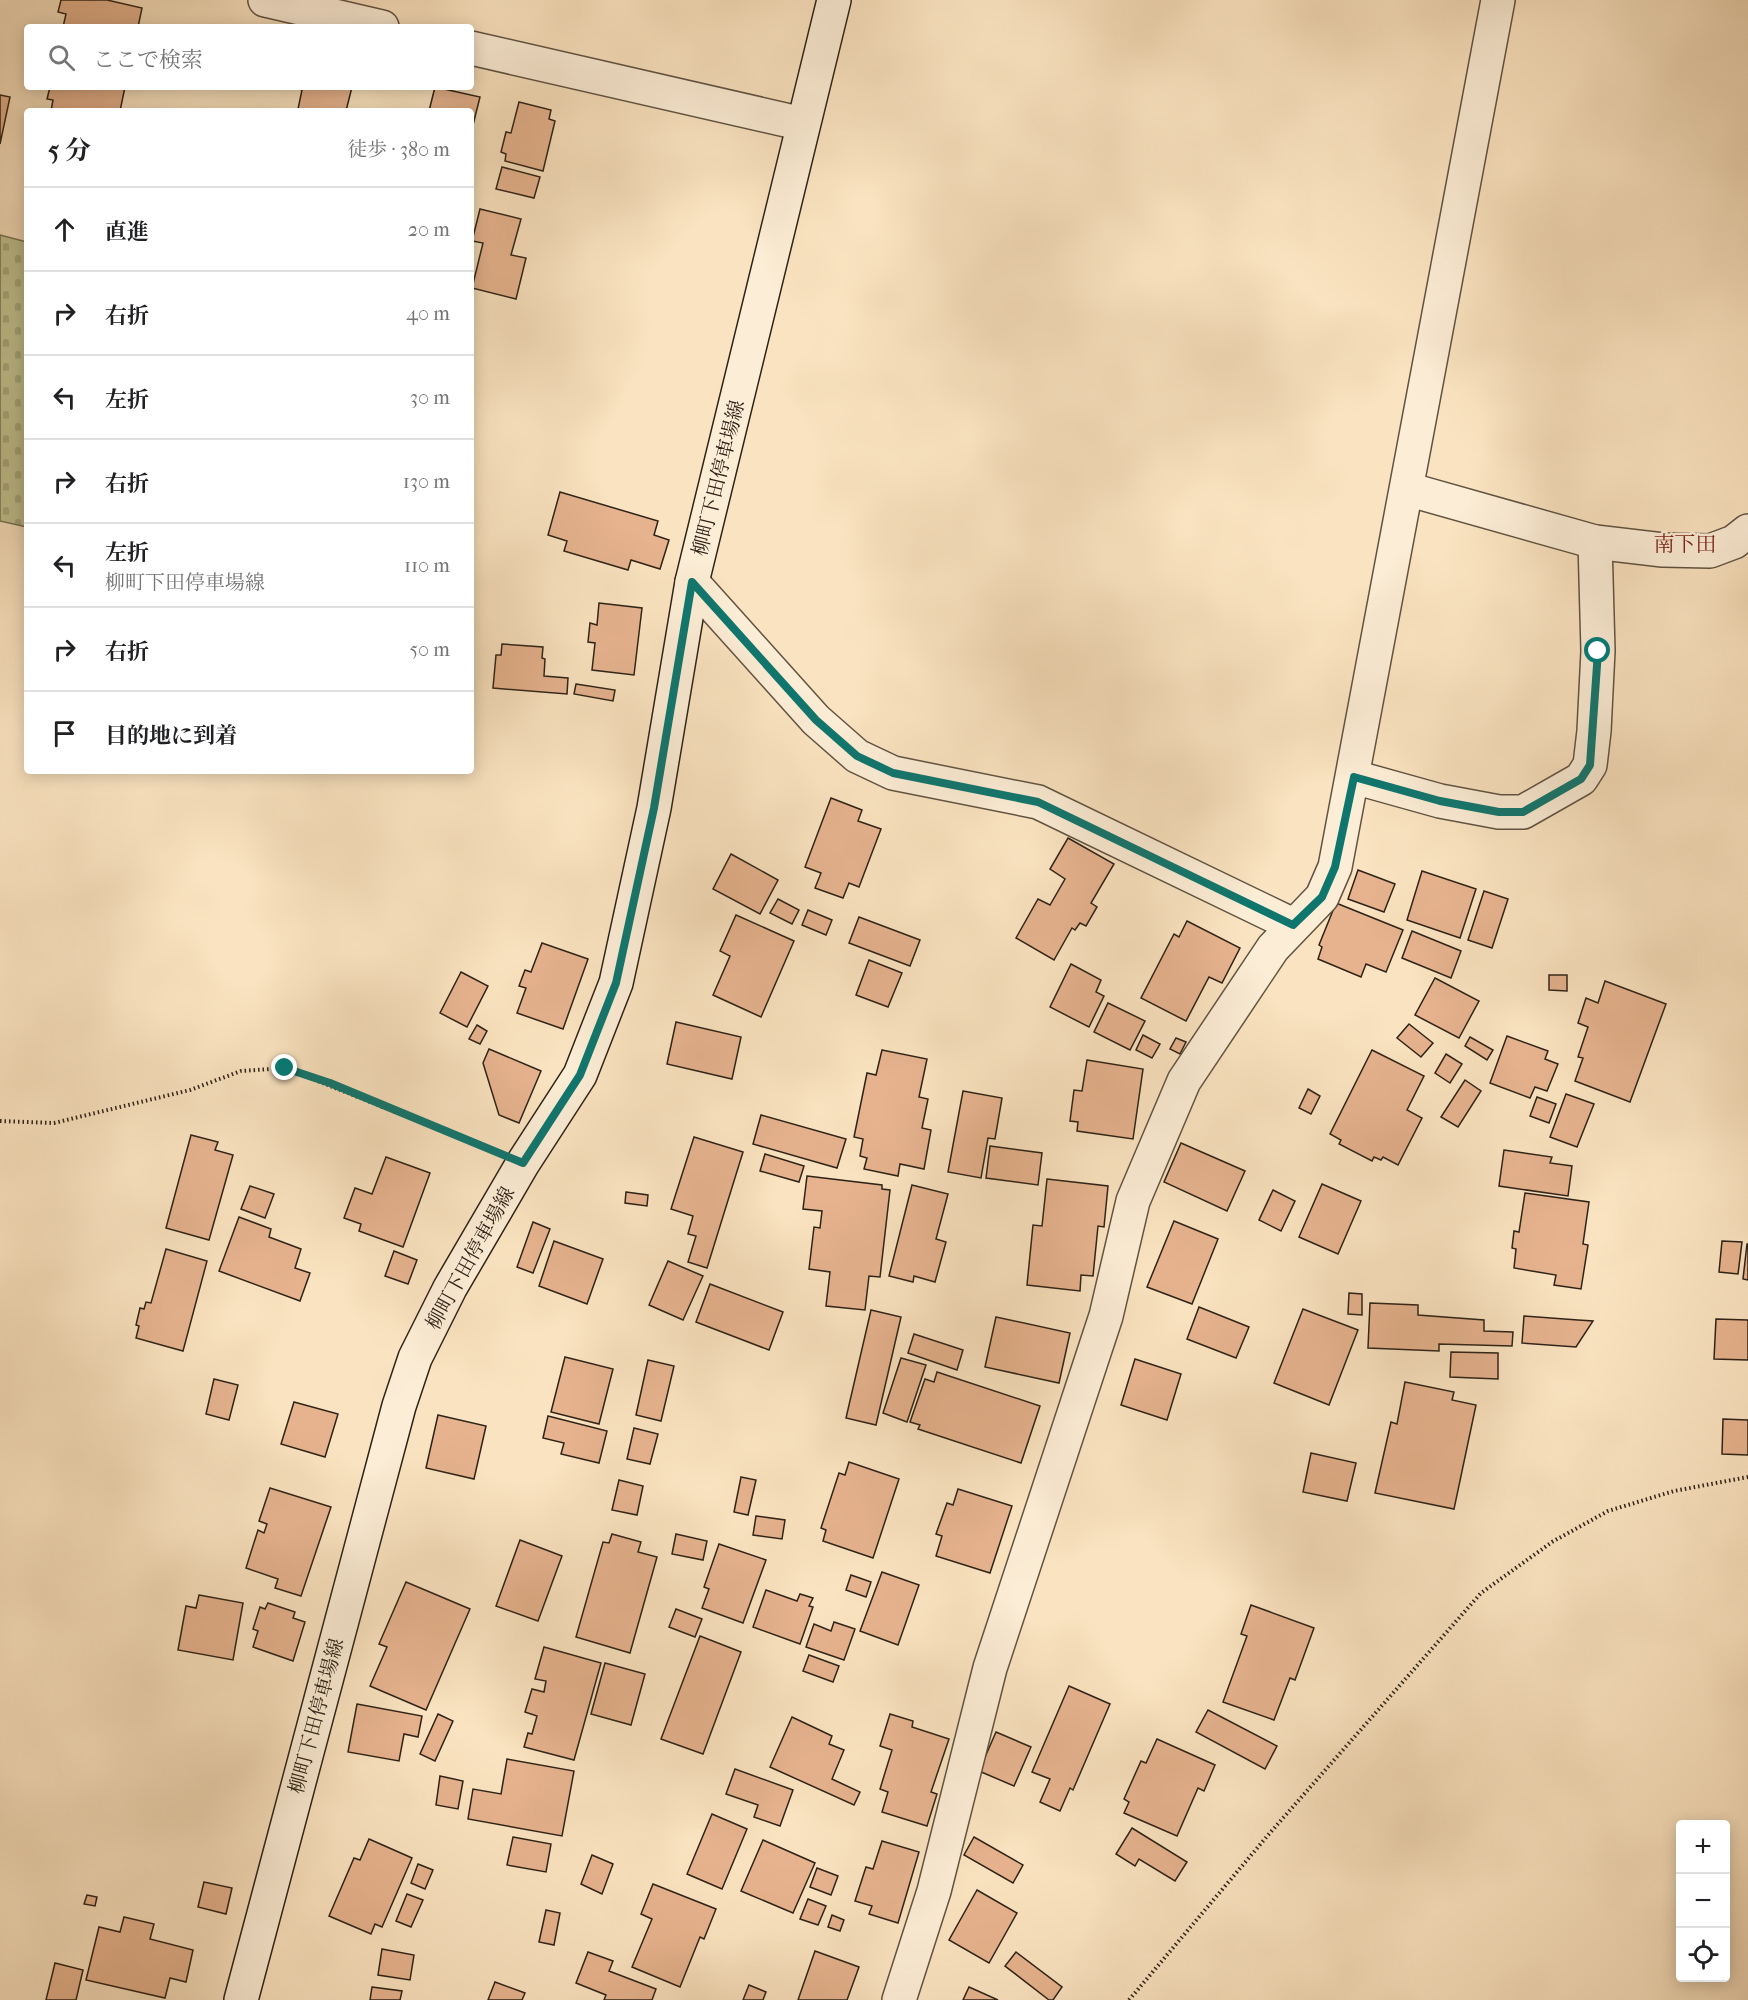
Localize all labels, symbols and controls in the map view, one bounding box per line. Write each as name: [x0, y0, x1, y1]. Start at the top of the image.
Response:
search box: [24, 24, 474, 90]
icon: search: [45, 41, 78, 74]
text: ここで検索: [93, 47, 203, 73]
text: 5 分: [48, 135, 91, 166]
text: 徒歩 · 380 m: [347, 138, 450, 161]
icon: ahead: [48, 213, 81, 246]
text: 20 m: [408, 218, 450, 241]
text: 直進: [105, 219, 149, 245]
icon: right: [48, 297, 81, 330]
text: 40 m: [406, 302, 450, 325]
text: 右折: [105, 303, 149, 329]
icon: left: [48, 381, 81, 414]
text: 30 m: [410, 386, 450, 409]
text: 左折: [105, 387, 149, 413]
street label: 柳町下田停車場線: [688, 398, 749, 559]
icon: right: [48, 465, 81, 498]
text: 130 m: [403, 470, 450, 493]
text: 右折: [105, 471, 149, 497]
district label: 南下田: [1654, 532, 1717, 556]
text: 左折: [105, 540, 149, 566]
icon: left: [48, 549, 81, 582]
text: 110 m: [404, 554, 450, 577]
text: 柳町下田停車場線: [105, 571, 265, 594]
icon: right: [48, 633, 81, 666]
route start: [1584, 637, 1610, 663]
text: 50 m: [409, 638, 450, 661]
text: 右折: [105, 639, 149, 665]
icon: arrive: [48, 717, 81, 750]
text: 目的地に到着: [105, 723, 237, 749]
route end: [271, 1054, 297, 1080]
street label: 柳町下田停車場線: [422, 1183, 519, 1334]
street label: 柳町下田停車場線: [285, 1636, 348, 1796]
map controls: [1676, 1820, 1730, 1982]
button: +: [1676, 1820, 1730, 1874]
button: −: [1676, 1874, 1730, 1928]
button: locate: [1676, 1928, 1730, 1982]

